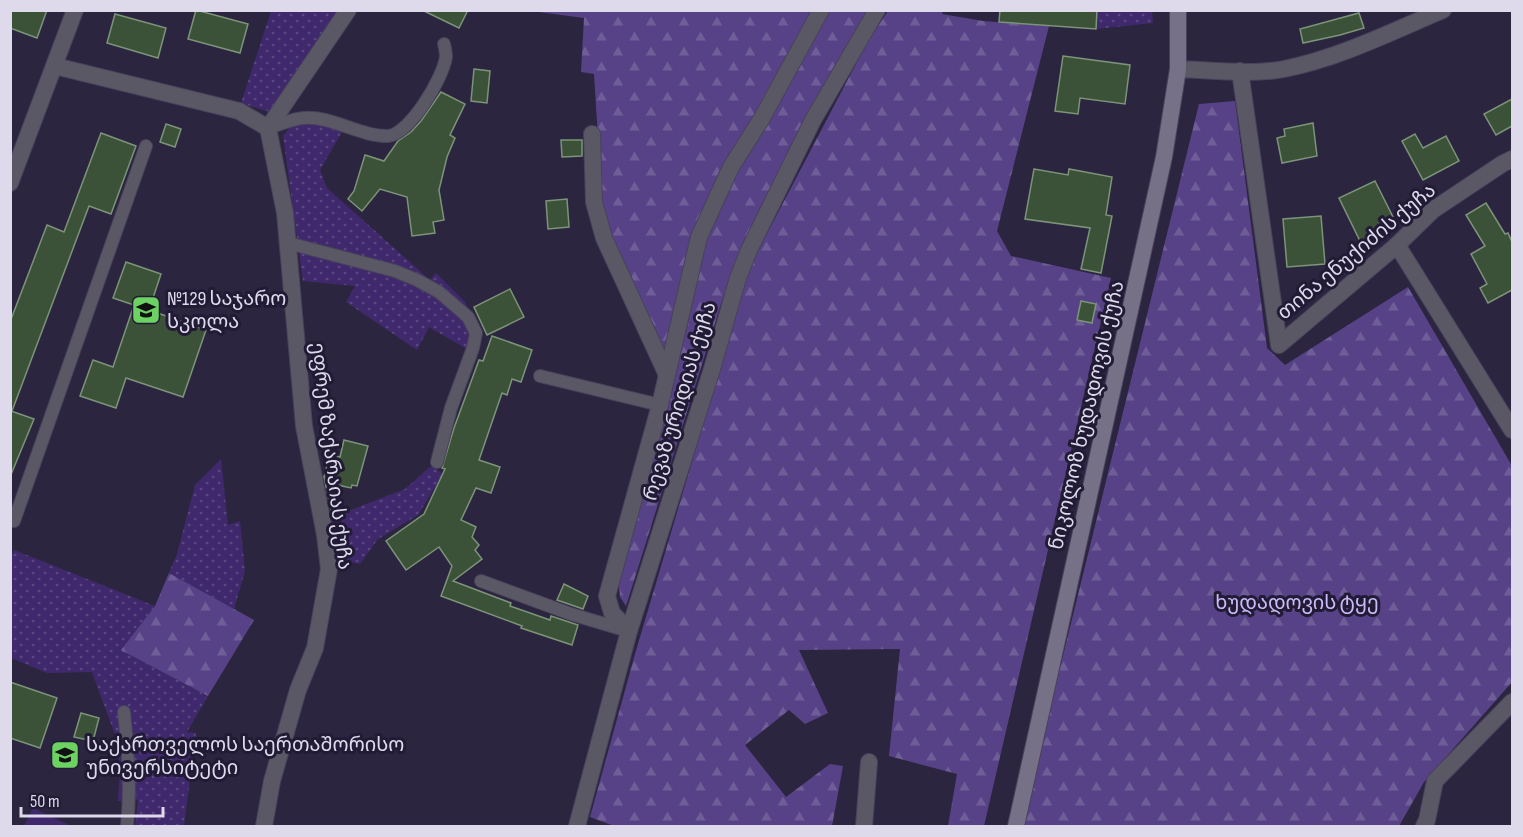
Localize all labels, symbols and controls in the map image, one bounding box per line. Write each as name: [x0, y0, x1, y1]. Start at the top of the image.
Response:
street label: თინა ენუქიძის ქუჩა: [1272, 178, 1441, 325]
street label: ნიკოლოზ ხუდადოვის ქუჩა: [1044, 278, 1130, 552]
place label: №129 საჯარო სკოლა: [167, 287, 286, 334]
school or university icon: №129 საჯარო სკოლა: [130, 294, 162, 326]
street label: რევაზ ურიდიას ქუჩა: [638, 299, 722, 504]
street label: ეფრემ ზაქარაიას ქუჩა: [305, 341, 357, 571]
park label: ხუდადოვის ტყე: [1215, 591, 1379, 615]
place label: საქართველოს საერთაშორისო უნივერსიტეტი: [86, 733, 404, 780]
school or university icon: საქართველოს საერთაშორისო უნივერსიტეტი: [49, 739, 81, 771]
scale bar: [21, 780, 164, 818]
text: 50 m: [30, 791, 60, 812]

